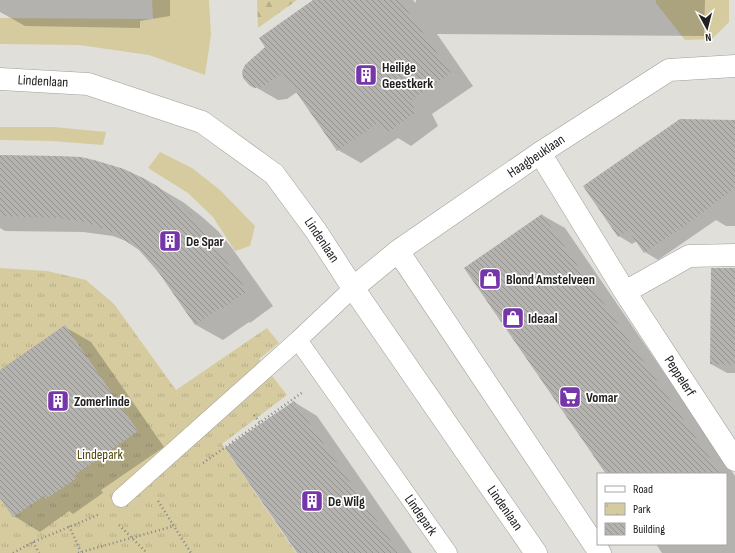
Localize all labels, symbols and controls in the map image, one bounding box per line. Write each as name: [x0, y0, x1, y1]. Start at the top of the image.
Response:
north arrow: [687, 8, 727, 48]
text: N: [704, 31, 712, 44]
place label: Heilige Geestkerk: [382, 59, 433, 92]
building icon: Heilige Geestkerk: [353, 62, 379, 88]
street label: Lindenlaan: [17, 71, 69, 91]
street label: Haagbeuklaan: [504, 131, 568, 181]
street label: Lindenlaan: [301, 214, 343, 266]
building icon: De Spar: [157, 228, 183, 254]
place label: De Spar: [186, 233, 225, 250]
shop icon: Blond Amstelveen: [477, 266, 503, 292]
place label: Blond Amstelveen: [506, 271, 595, 288]
shop icon: Ideaal: [500, 305, 526, 331]
place label: Ideaal: [528, 310, 558, 327]
street label: Peppelerf: [661, 352, 700, 400]
supermarket icon: Vomar: [557, 384, 583, 410]
building icon: Zomerlinde: [45, 388, 71, 414]
place label: Vomar: [586, 389, 618, 406]
place label: Zomerlinde: [74, 393, 130, 410]
park label: Lindepark: [77, 446, 124, 463]
legend: [597, 473, 727, 545]
street label: Lindenlaan: [484, 482, 526, 534]
text: Road: [633, 482, 653, 497]
building icon: De Wilg: [299, 488, 325, 514]
street label: Lindepark: [401, 491, 441, 539]
place label: De Wilg: [328, 493, 365, 510]
text: Park: [633, 502, 651, 517]
text: Building: [633, 522, 665, 537]

